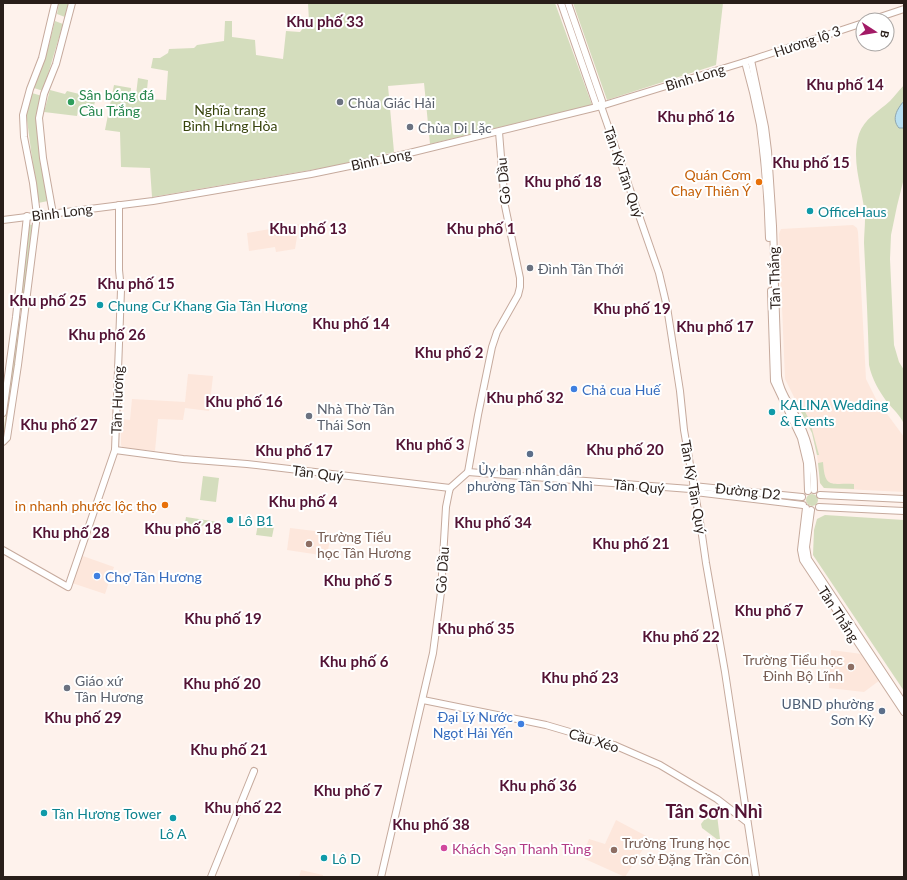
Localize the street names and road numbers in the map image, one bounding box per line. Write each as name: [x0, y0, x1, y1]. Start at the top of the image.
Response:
street label: Hương lộ 3: [771, 22, 843, 60]
street label: Bình Long: [663, 60, 727, 94]
street label: Tân Kỳ Tân Quý: [600, 124, 648, 221]
street label: Bình Long: [349, 144, 413, 174]
street label: Gò Dầu: [492, 157, 514, 205]
street label: Bình Long: [31, 200, 93, 224]
street label: Tân Thắng: [764, 246, 784, 310]
street label: Tân Hương: [107, 366, 127, 434]
street label: Tân Kỳ Tân Quý: [677, 439, 711, 536]
street label: Tân Quý: [291, 461, 345, 485]
street label: Tân Quý: [613, 475, 666, 497]
street label: Đường D2: [715, 479, 781, 503]
street label: Gò Dầu: [432, 546, 452, 594]
street label: Tân Thắng: [815, 583, 863, 645]
street label: Cầu Xéo: [567, 724, 621, 756]

